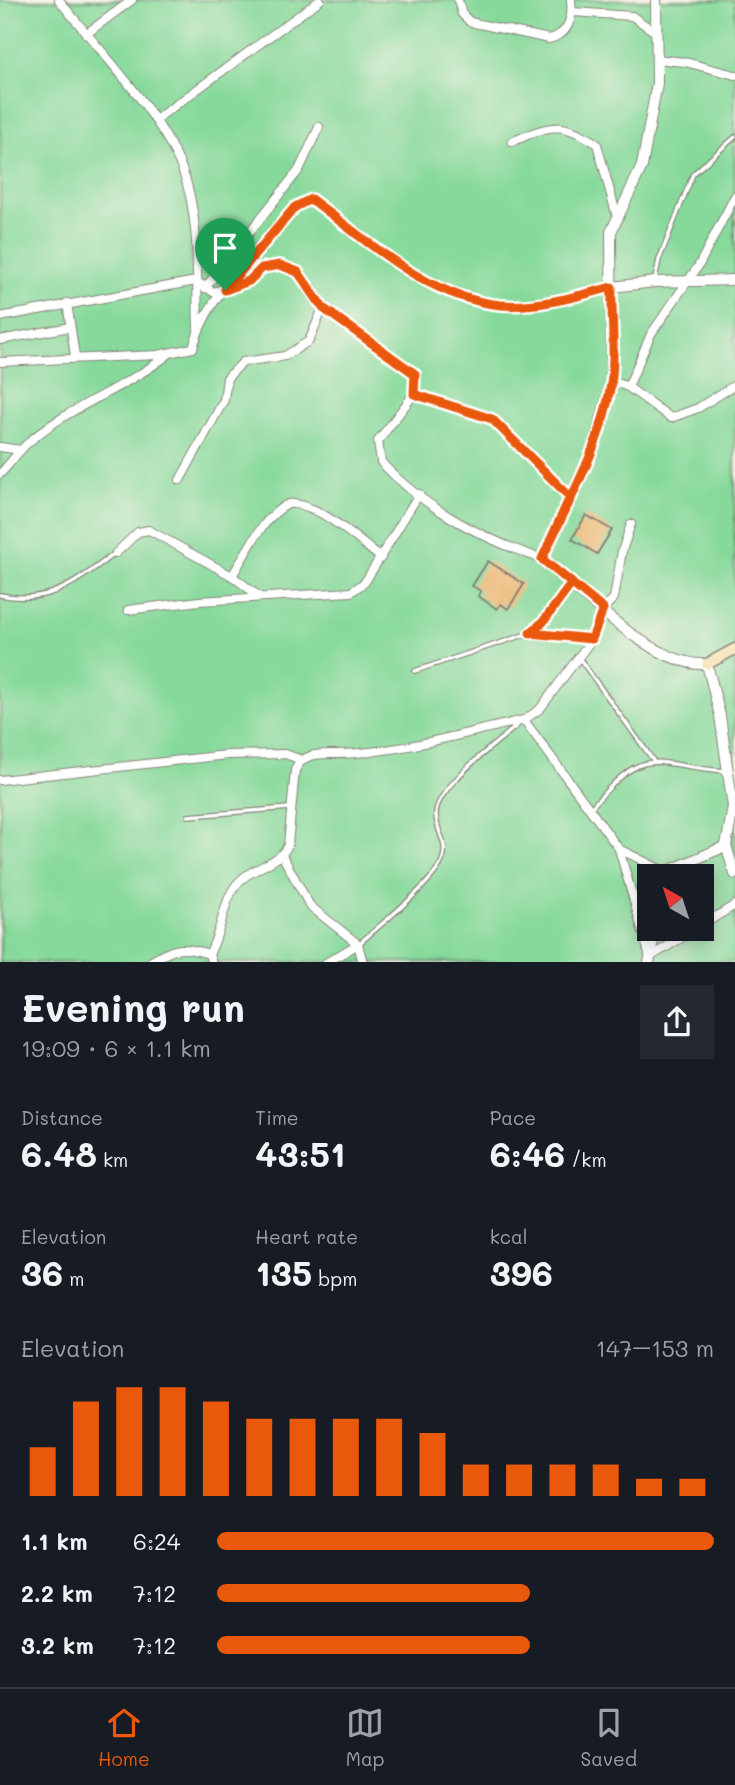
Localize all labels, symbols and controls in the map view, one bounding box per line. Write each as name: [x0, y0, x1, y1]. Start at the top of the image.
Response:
pin: [195, 218, 255, 290]
icon: arrive: [206, 229, 244, 267]
north arrow: [637, 864, 714, 942]
map controls: [637, 864, 714, 941]
text: Evening run: [21, 982, 245, 1032]
button: share: [640, 985, 714, 1059]
text: 19:09 · 6 × 1.1 km: [21, 1033, 211, 1063]
text: Distance: [21, 1105, 103, 1130]
text: Time: [255, 1105, 299, 1130]
text: Pace: [490, 1105, 536, 1130]
text: 6.48: [21, 1130, 97, 1176]
text: 43:51: [255, 1130, 346, 1176]
text: 6:46: [490, 1130, 565, 1176]
text: km: [97, 1147, 128, 1172]
text: /km: [565, 1147, 607, 1172]
text: Elevation: [21, 1224, 106, 1249]
text: Heart rate: [255, 1224, 358, 1249]
text: kcal: [490, 1224, 528, 1249]
text: 36: [21, 1249, 63, 1295]
text: 135: [255, 1249, 312, 1295]
text: 396: [490, 1249, 553, 1295]
text: m: [63, 1266, 84, 1291]
text: bpm: [312, 1266, 357, 1291]
text: Elevation: [21, 1333, 124, 1363]
text: 147–153 m: [596, 1333, 714, 1363]
text: 1.1 km: [21, 1526, 87, 1556]
text: 6:24: [133, 1526, 180, 1556]
text: 2.2 km: [21, 1578, 93, 1608]
text: 7:12: [133, 1578, 176, 1608]
text: 3.2 km: [21, 1630, 94, 1660]
text: 7:12: [133, 1630, 176, 1660]
tab: Home: [98, 1704, 150, 1771]
tab: Map: [346, 1704, 384, 1771]
tab: Saved: [581, 1704, 637, 1771]

